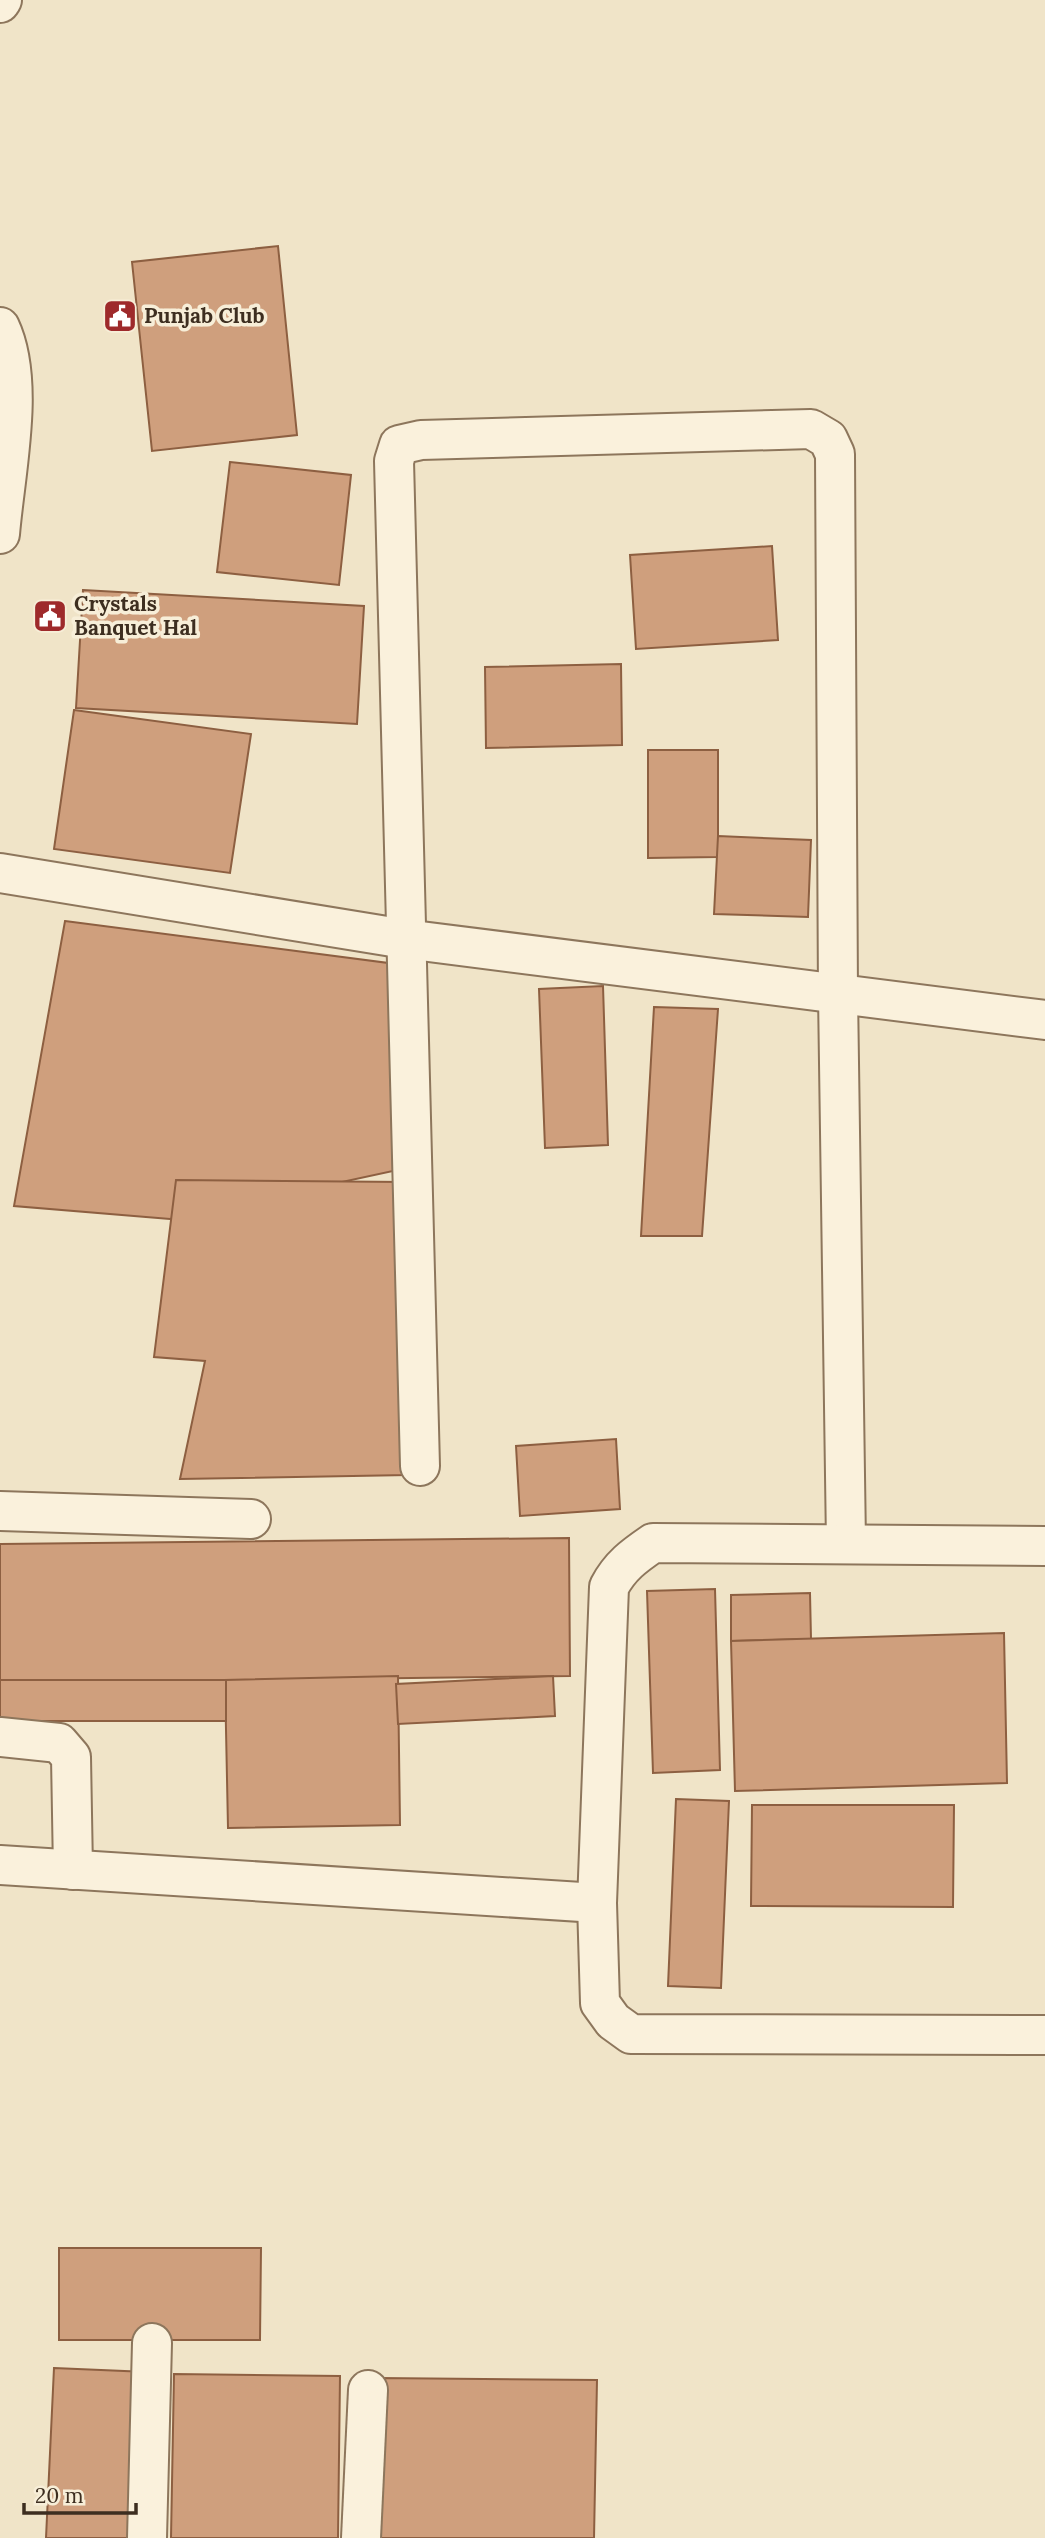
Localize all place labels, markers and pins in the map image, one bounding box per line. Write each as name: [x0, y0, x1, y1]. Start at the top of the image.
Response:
public building icon: Punjab Club: [101, 297, 139, 335]
place label: Punjab Club: [144, 302, 265, 329]
place label: Crystals Banquet Hal: [74, 590, 197, 641]
public building icon: Crystals Banquet Hal: [31, 597, 69, 635]

